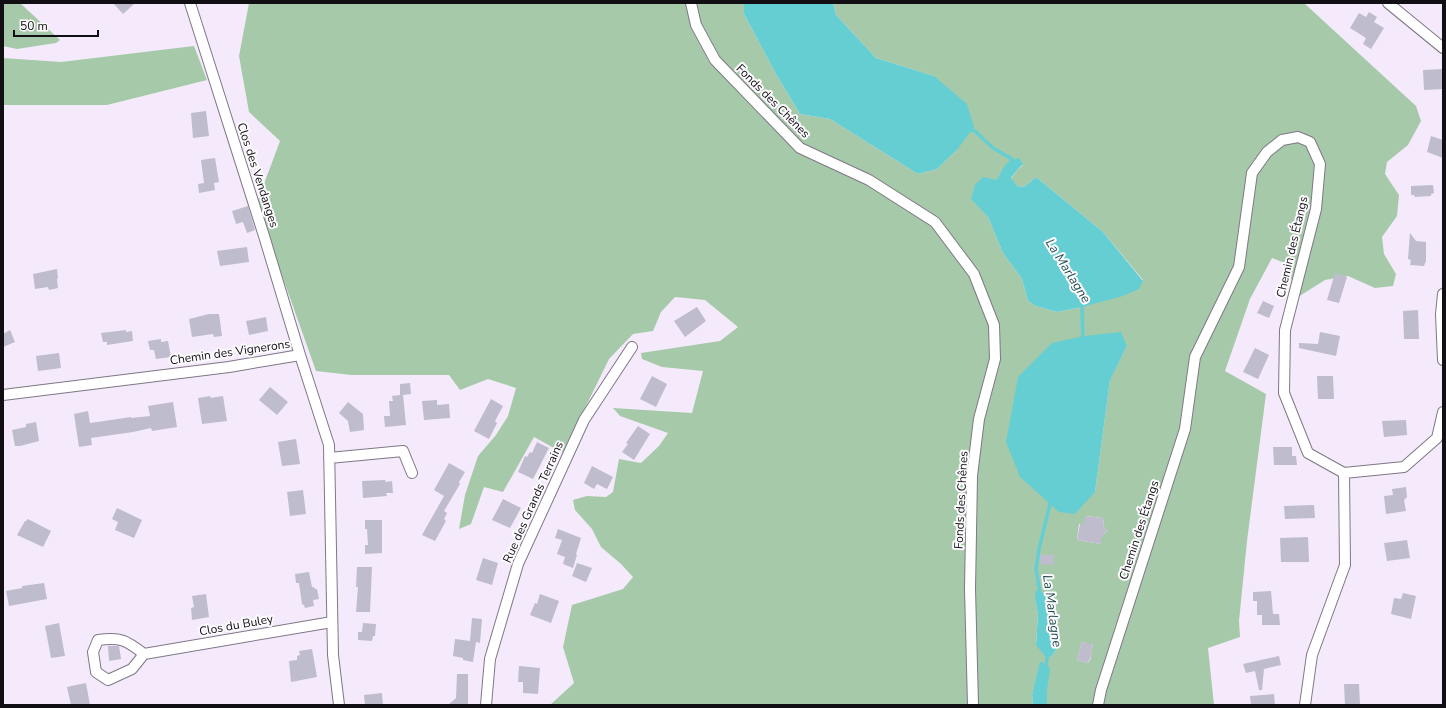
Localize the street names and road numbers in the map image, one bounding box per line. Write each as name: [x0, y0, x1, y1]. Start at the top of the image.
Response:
street label: Fonds des Chênes: [733, 61, 814, 142]
street label: Clos des Vendanges: [233, 120, 283, 230]
street label: Chemin des Étangs: [1273, 195, 1311, 299]
street label: Chemin des Vignerons: [169, 336, 291, 368]
street label: Rue des Grands Terrains: [499, 439, 567, 565]
street label: Fonds des Chênes: [950, 450, 972, 549]
street label: Chemin des Étangs: [1115, 478, 1163, 582]
street label: Clos du Buley: [198, 610, 275, 639]

